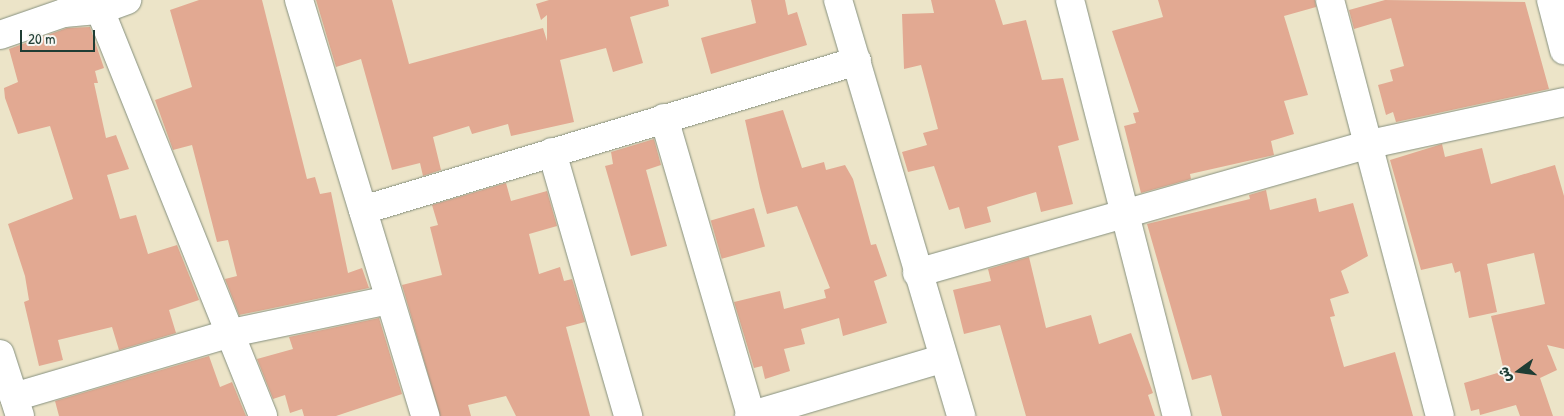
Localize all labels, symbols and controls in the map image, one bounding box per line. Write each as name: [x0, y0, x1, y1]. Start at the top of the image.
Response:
scale bar: [22, 20, 98, 52]
text: 20 m: [28, 28, 55, 49]
north arrow: [1494, 346, 1544, 396]
text: ش: [1493, 365, 1515, 385]

